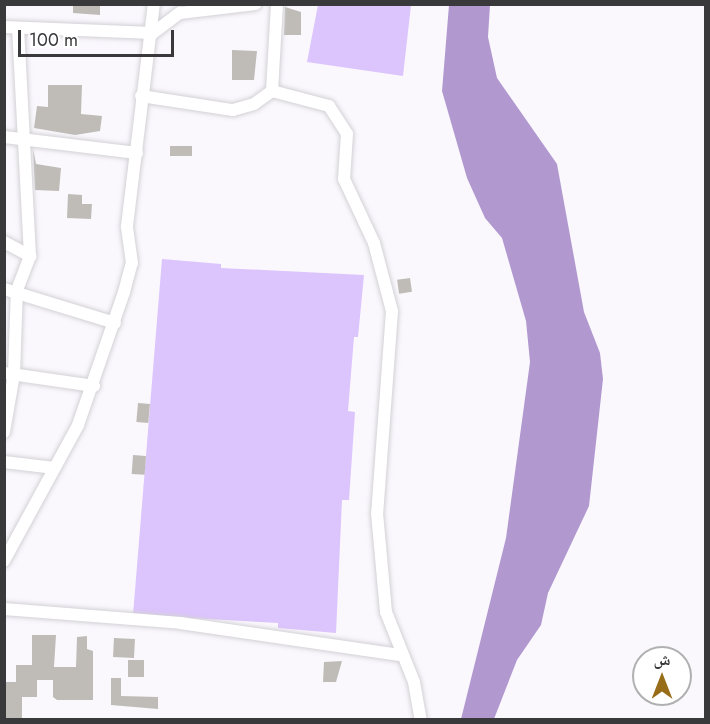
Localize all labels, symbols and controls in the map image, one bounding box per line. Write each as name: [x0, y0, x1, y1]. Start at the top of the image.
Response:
scale bar: [21, 18, 177, 56]
text: 100 m: [29, 27, 78, 53]
north arrow: [632, 646, 692, 706]
text: ش: [654, 648, 670, 671]

